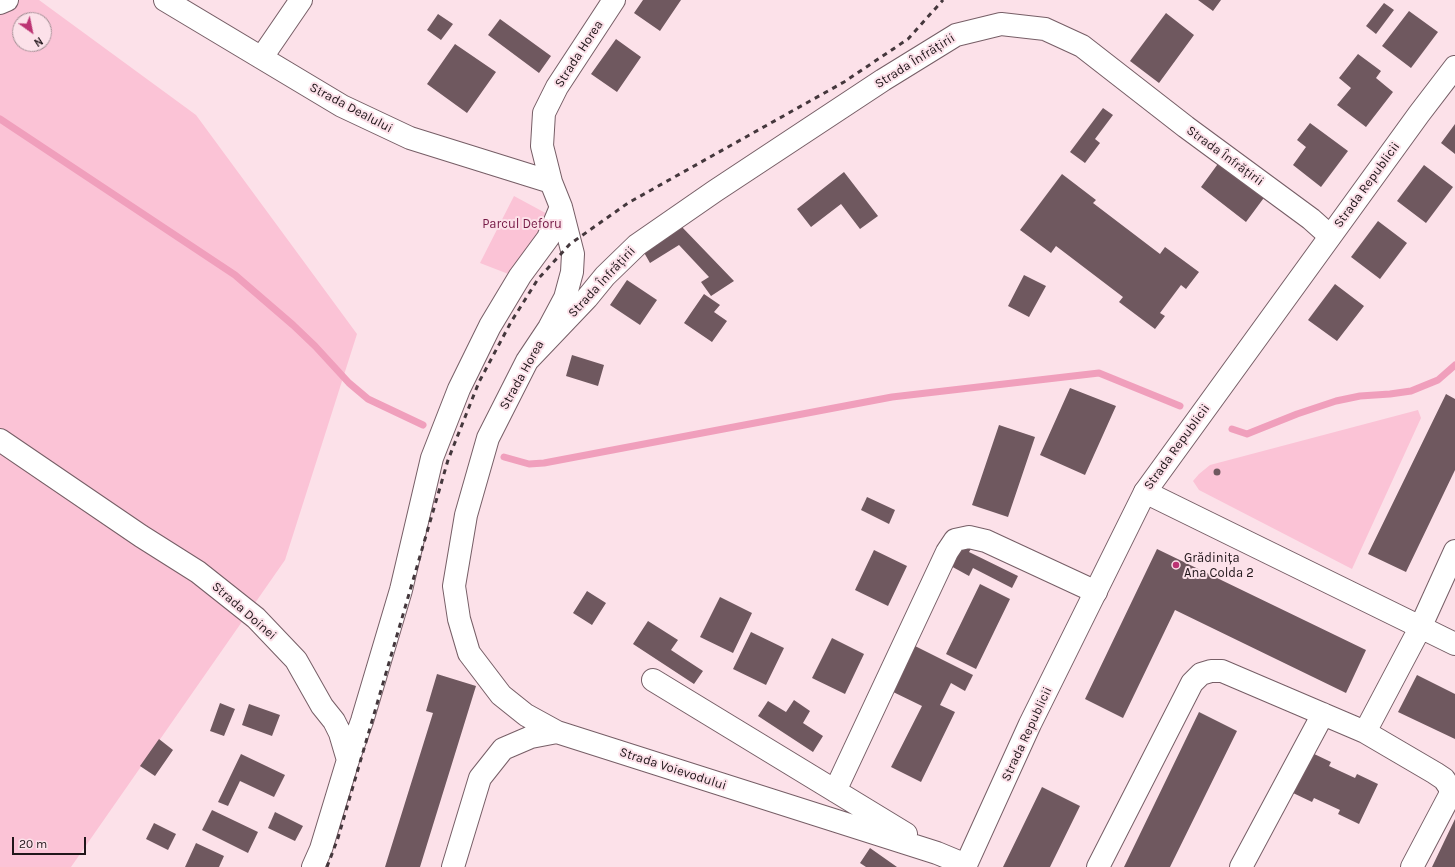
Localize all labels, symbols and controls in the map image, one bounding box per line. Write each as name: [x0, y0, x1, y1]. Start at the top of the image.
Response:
north arrow: [12, 12, 52, 52]
street label: Strada Horea: [552, 18, 606, 90]
street label: Strada Înfrățirii: [872, 30, 958, 92]
text: N: [31, 34, 45, 49]
street label: Strada Dealului: [307, 80, 395, 136]
street label: Strada Înfrățirii: [1183, 123, 1267, 189]
street label: Strada Republicii: [1331, 139, 1403, 231]
park label: Parcul Deforu: [482, 216, 562, 232]
street label: Strada Înfrățirii: [565, 243, 639, 321]
street label: Strada Horea: [497, 338, 547, 412]
street label: Strada Republicii: [1141, 401, 1213, 493]
place label: Grădinița Ana Colda 2: [1184, 550, 1254, 581]
marker: Grădinița Ana Colda 2: [1171, 560, 1181, 570]
street label: Strada Doinei: [209, 579, 279, 643]
street label: Strada Republicii: [998, 684, 1056, 784]
street label: Strada Voievodului: [617, 744, 729, 794]
scale bar: [14, 829, 88, 855]
text: 20 m: [19, 837, 47, 851]

